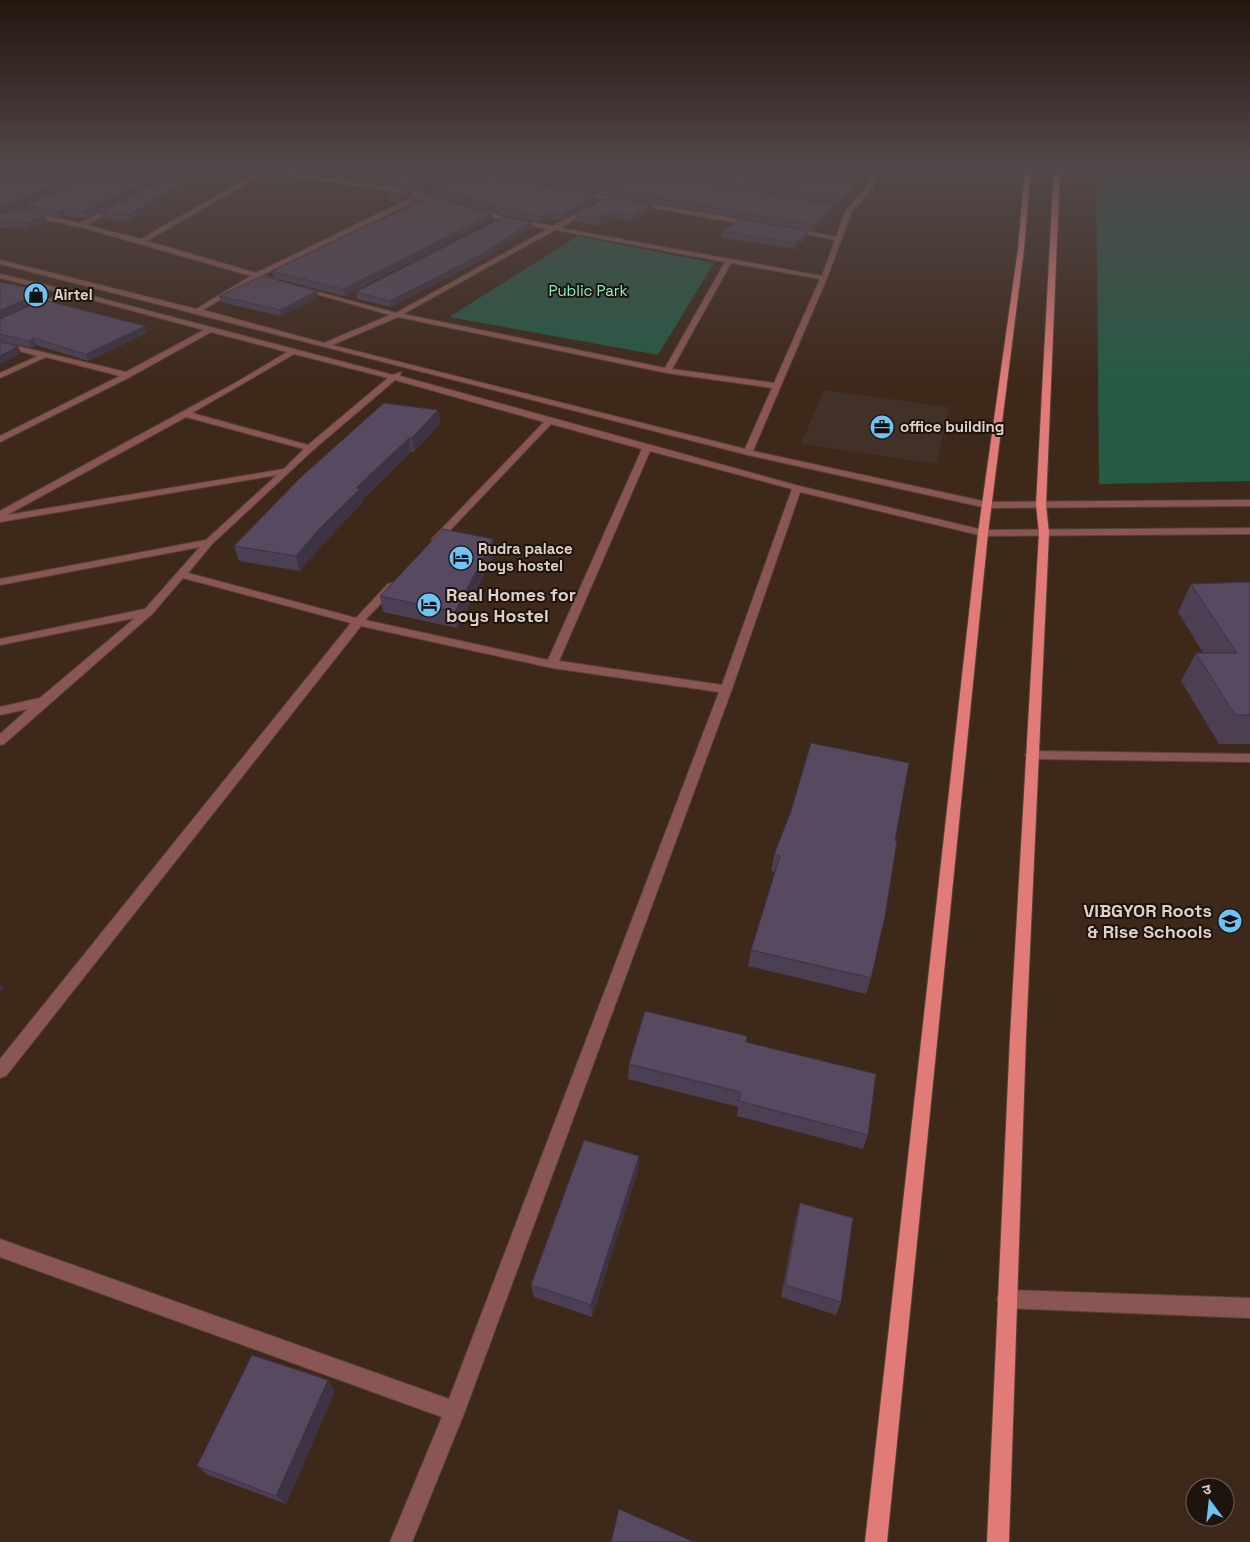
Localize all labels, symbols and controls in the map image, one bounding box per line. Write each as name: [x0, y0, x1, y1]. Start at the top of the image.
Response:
park label: Public Park: [548, 281, 628, 300]
shop icon: Airtel: [23, 282, 49, 308]
place label: Airtel: [54, 285, 93, 304]
office icon: office building: [869, 414, 895, 440]
place label: office building: [900, 417, 1004, 436]
place label: Rudra palace boys hostel: [478, 539, 573, 575]
hotel icon: Rudra palace boys hostel: [448, 545, 474, 571]
place label: Real Homes for boys Hostel: [446, 583, 576, 627]
hotel icon: Real Homes for boys Hostel: [416, 592, 442, 618]
place label: VIBGYOR Roots & Rise Schools: [1083, 899, 1212, 943]
school or university icon: VIBGYOR Roots & Rise Schools: [1217, 908, 1243, 934]
north arrow: [1185, 1477, 1235, 1527]
text: उ: [1200, 1479, 1214, 1499]

